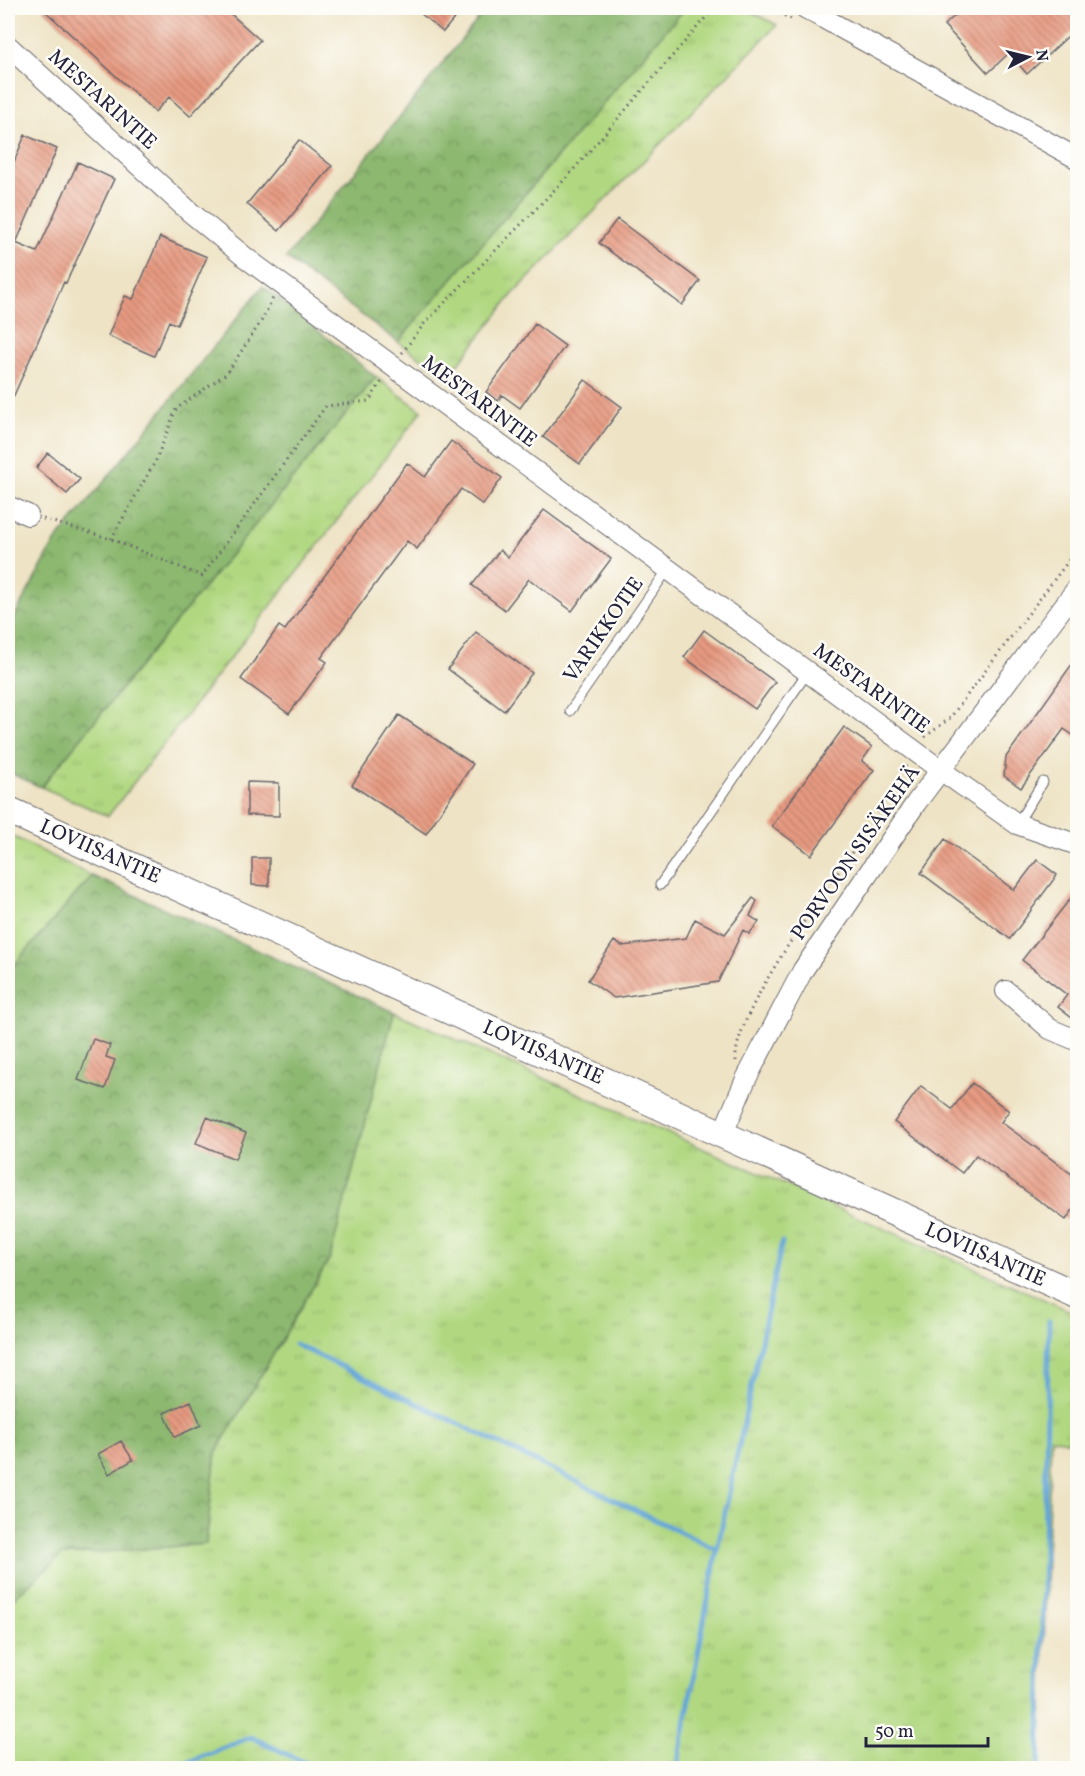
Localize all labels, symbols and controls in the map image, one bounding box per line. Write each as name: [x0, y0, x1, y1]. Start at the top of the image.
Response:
north arrow: [998, 27, 1058, 87]
street label: MESTARINTIE: [41, 43, 163, 157]
text: N: [1029, 48, 1053, 63]
street label: MESTARINTIE: [415, 349, 543, 455]
street label: VARIKKOTIE: [557, 571, 651, 689]
street label: MESTARINTIE: [807, 637, 935, 741]
street label: PORVOON SISÄKEHÄ: [785, 759, 928, 946]
street label: LOVIISANTIE: [35, 812, 165, 892]
street label: LOVIISANTIE: [478, 1013, 608, 1093]
street label: LOVIISANTIE: [920, 1215, 1050, 1295]
scale bar: [866, 1710, 988, 1748]
text: 50 m: [875, 1720, 914, 1745]

